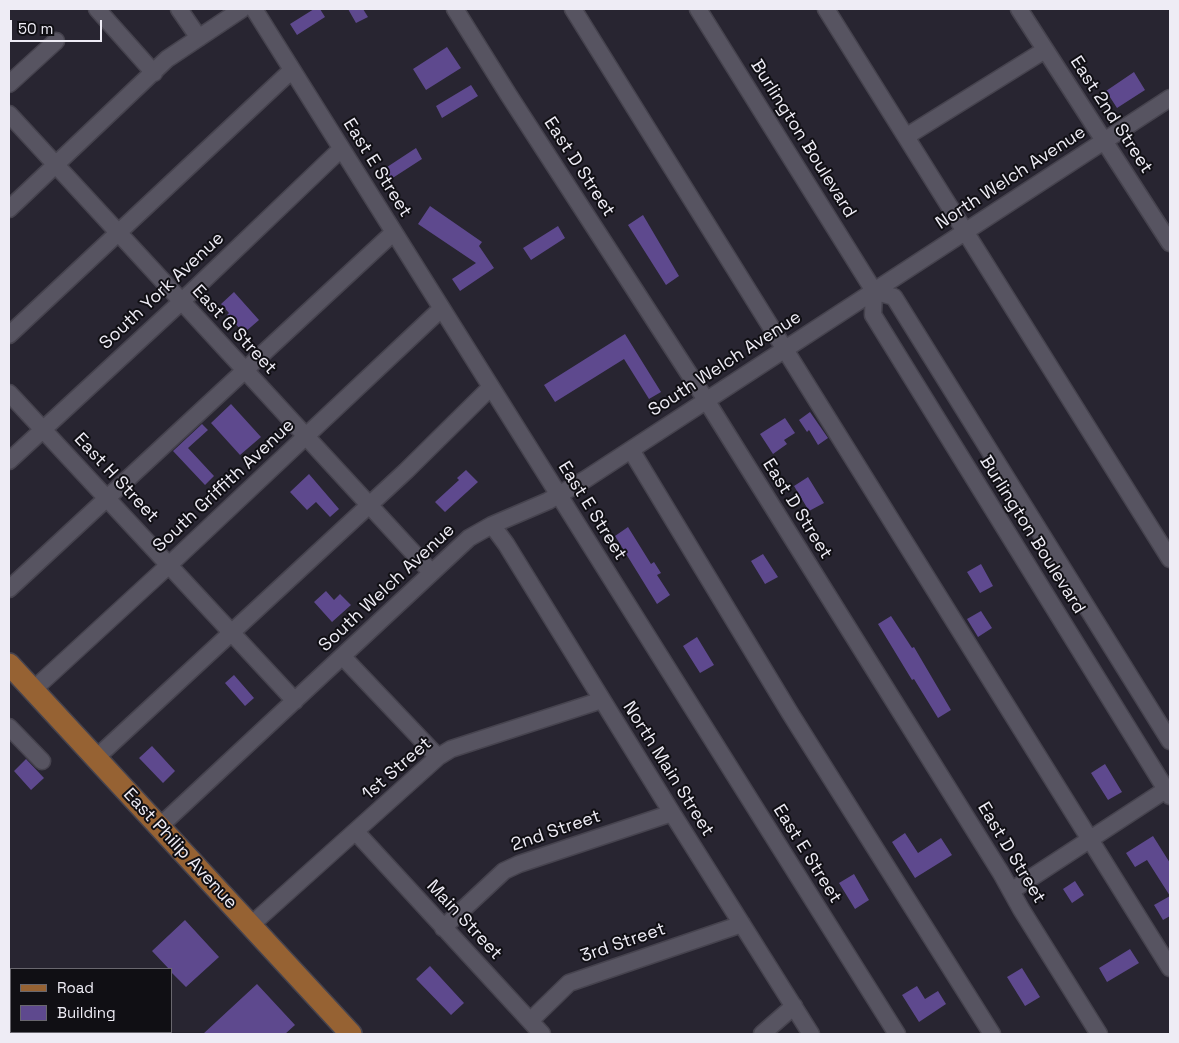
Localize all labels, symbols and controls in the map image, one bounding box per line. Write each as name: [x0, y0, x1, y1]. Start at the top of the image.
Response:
scale bar: [12, 10, 105, 42]
text: 50 m: [18, 19, 53, 38]
street label: East 2nd Street: [1065, 52, 1157, 178]
street label: Burlington Boulevard: [746, 56, 860, 222]
street label: East D Street: [539, 113, 619, 221]
street label: East E Street: [338, 115, 416, 221]
street label: North Welch Avenue: [932, 121, 1090, 235]
street label: South York Avenue: [95, 228, 229, 354]
street label: East G Street: [187, 281, 281, 379]
street label: South Welch Avenue: [645, 307, 805, 421]
street label: South Griffith Avenue: [149, 415, 299, 557]
street label: East H Street: [69, 429, 163, 527]
street label: Burlington Boulevard: [975, 452, 1089, 618]
street label: East D Street: [758, 455, 836, 563]
street label: East E Street: [553, 458, 631, 564]
street label: South Welch Avenue: [315, 520, 459, 656]
street label: North Main Street: [618, 698, 718, 840]
street label: 1st Street: [358, 733, 436, 805]
street label: East Philip Avenue: [118, 784, 242, 914]
street label: East D Street: [972, 799, 1050, 907]
street label: East E Street: [768, 801, 846, 907]
street label: 2nd Street: [508, 806, 604, 856]
street label: Main Street: [422, 876, 506, 964]
street label: 3rd Street: [578, 918, 668, 968]
legend: [10, 968, 172, 1033]
text: Road: [57, 978, 94, 997]
text: Building: [57, 1003, 116, 1022]

